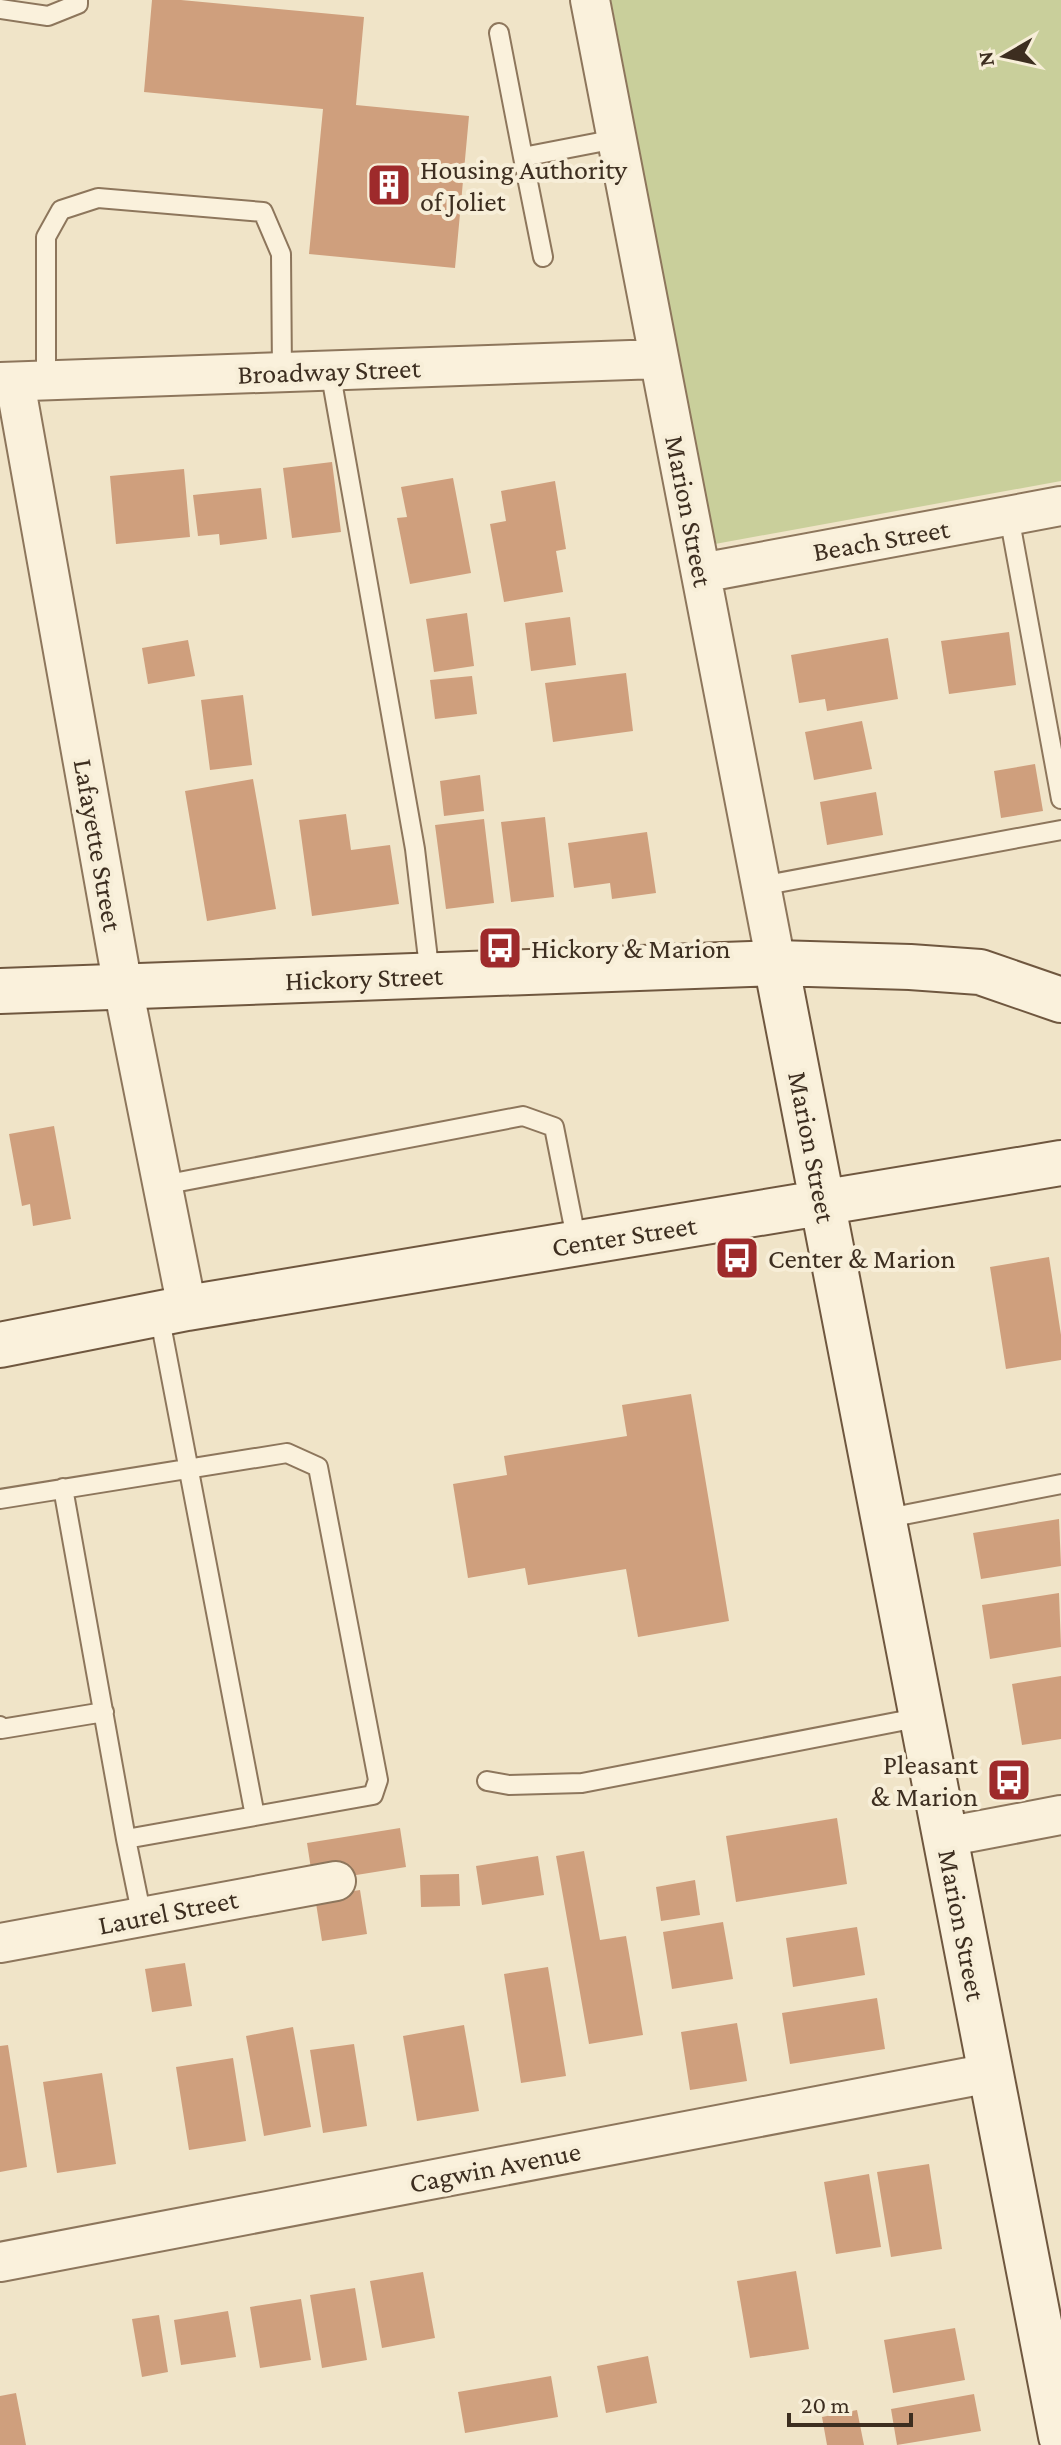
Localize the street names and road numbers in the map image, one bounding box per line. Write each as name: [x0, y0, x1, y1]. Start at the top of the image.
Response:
street label: Broadway Street: [237, 352, 422, 390]
street label: Marion Street: [659, 433, 719, 590]
street label: Beach Street: [810, 513, 952, 567]
street label: Lafayette Street: [68, 756, 129, 934]
street label: Hickory Street: [284, 960, 444, 996]
street label: Marion Street: [782, 1069, 842, 1226]
street label: Center Street: [550, 1209, 699, 1263]
street label: Marion Street: [932, 1847, 992, 2004]
street label: Laurel Street: [96, 1883, 241, 1941]
street label: Cagwin Avenue: [407, 2135, 583, 2199]

